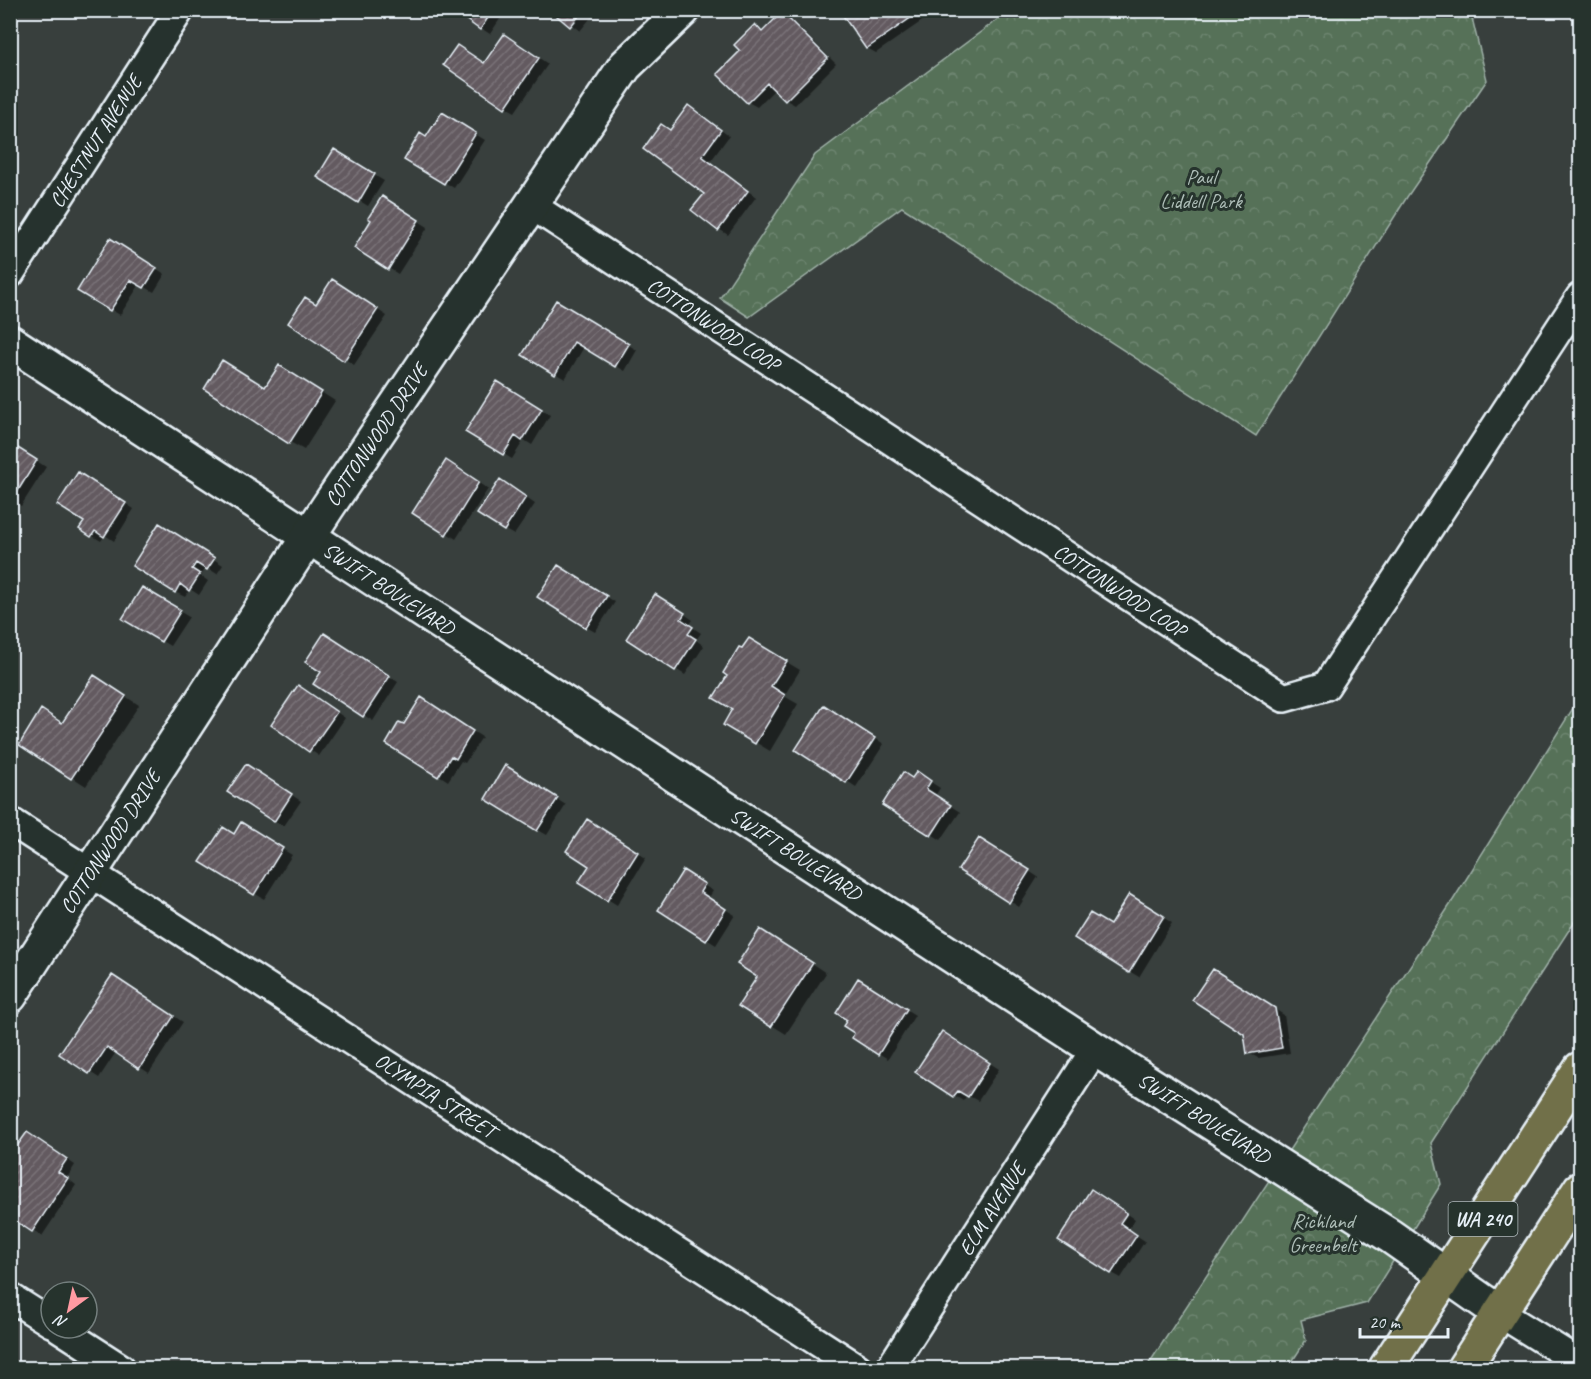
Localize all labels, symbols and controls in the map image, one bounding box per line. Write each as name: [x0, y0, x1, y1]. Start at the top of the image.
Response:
street label: CHESTNUT AVENUE: [43, 68, 149, 212]
park label: Paul Liddell Park: [1160, 164, 1243, 214]
street label: COTTONWOOD LOOP: [642, 272, 787, 379]
street label: COTTONWOOD DRIVE: [319, 357, 435, 511]
street label: SWIFT BOULEVARD: [318, 537, 461, 642]
street label: COTTONWOOD LOOP: [1049, 538, 1194, 645]
street label: COTTONWOOD DRIVE: [54, 763, 168, 918]
street label: SWIFT BOULEVARD: [725, 802, 868, 907]
street label: OLYMPIA STREET: [370, 1047, 505, 1147]
street label: SWIFT BOULEVARD: [1133, 1067, 1276, 1171]
street label: ELM AVENUE: [953, 1156, 1033, 1260]
road number: WA 240: [1448, 1202, 1518, 1236]
park label: Richland Greenbelt: [1289, 1208, 1359, 1258]
north arrow: [39, 1280, 99, 1340]
scale bar: [1360, 1301, 1448, 1339]
text: N: [49, 1309, 71, 1333]
text: 20 m: [1369, 1311, 1402, 1333]

